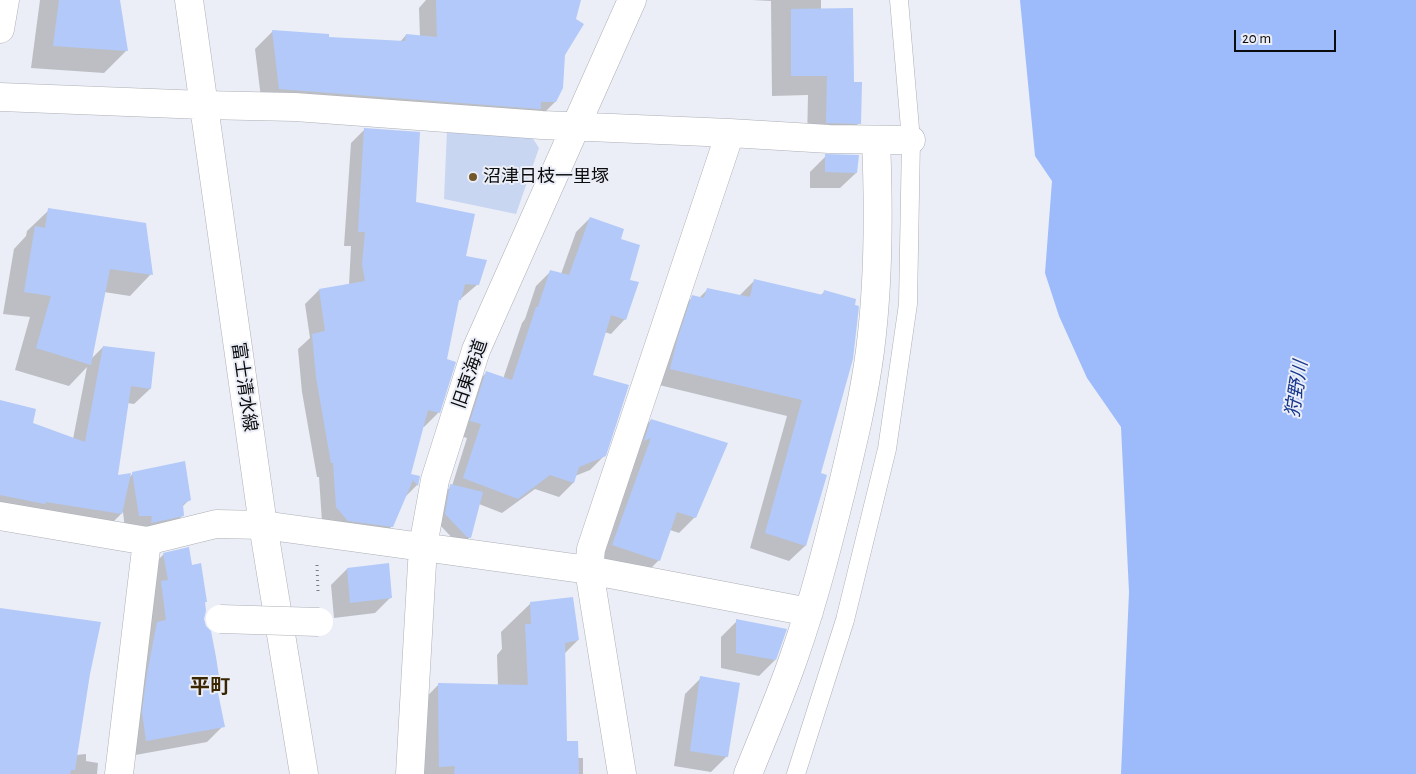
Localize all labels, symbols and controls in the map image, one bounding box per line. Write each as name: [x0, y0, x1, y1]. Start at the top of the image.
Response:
scale bar: [1236, 20, 1338, 52]
text: 20 m: [1242, 31, 1271, 46]
place label: 沼津日枝一里塚: [483, 166, 609, 188]
marker: 沼津日枝一里塚: [467, 171, 479, 183]
street label: 旧東海道: [448, 336, 492, 412]
street label: 富士清水線: [227, 341, 261, 433]
water label: 狩野川: [1281, 359, 1313, 419]
district label: 平町: [190, 675, 230, 699]

